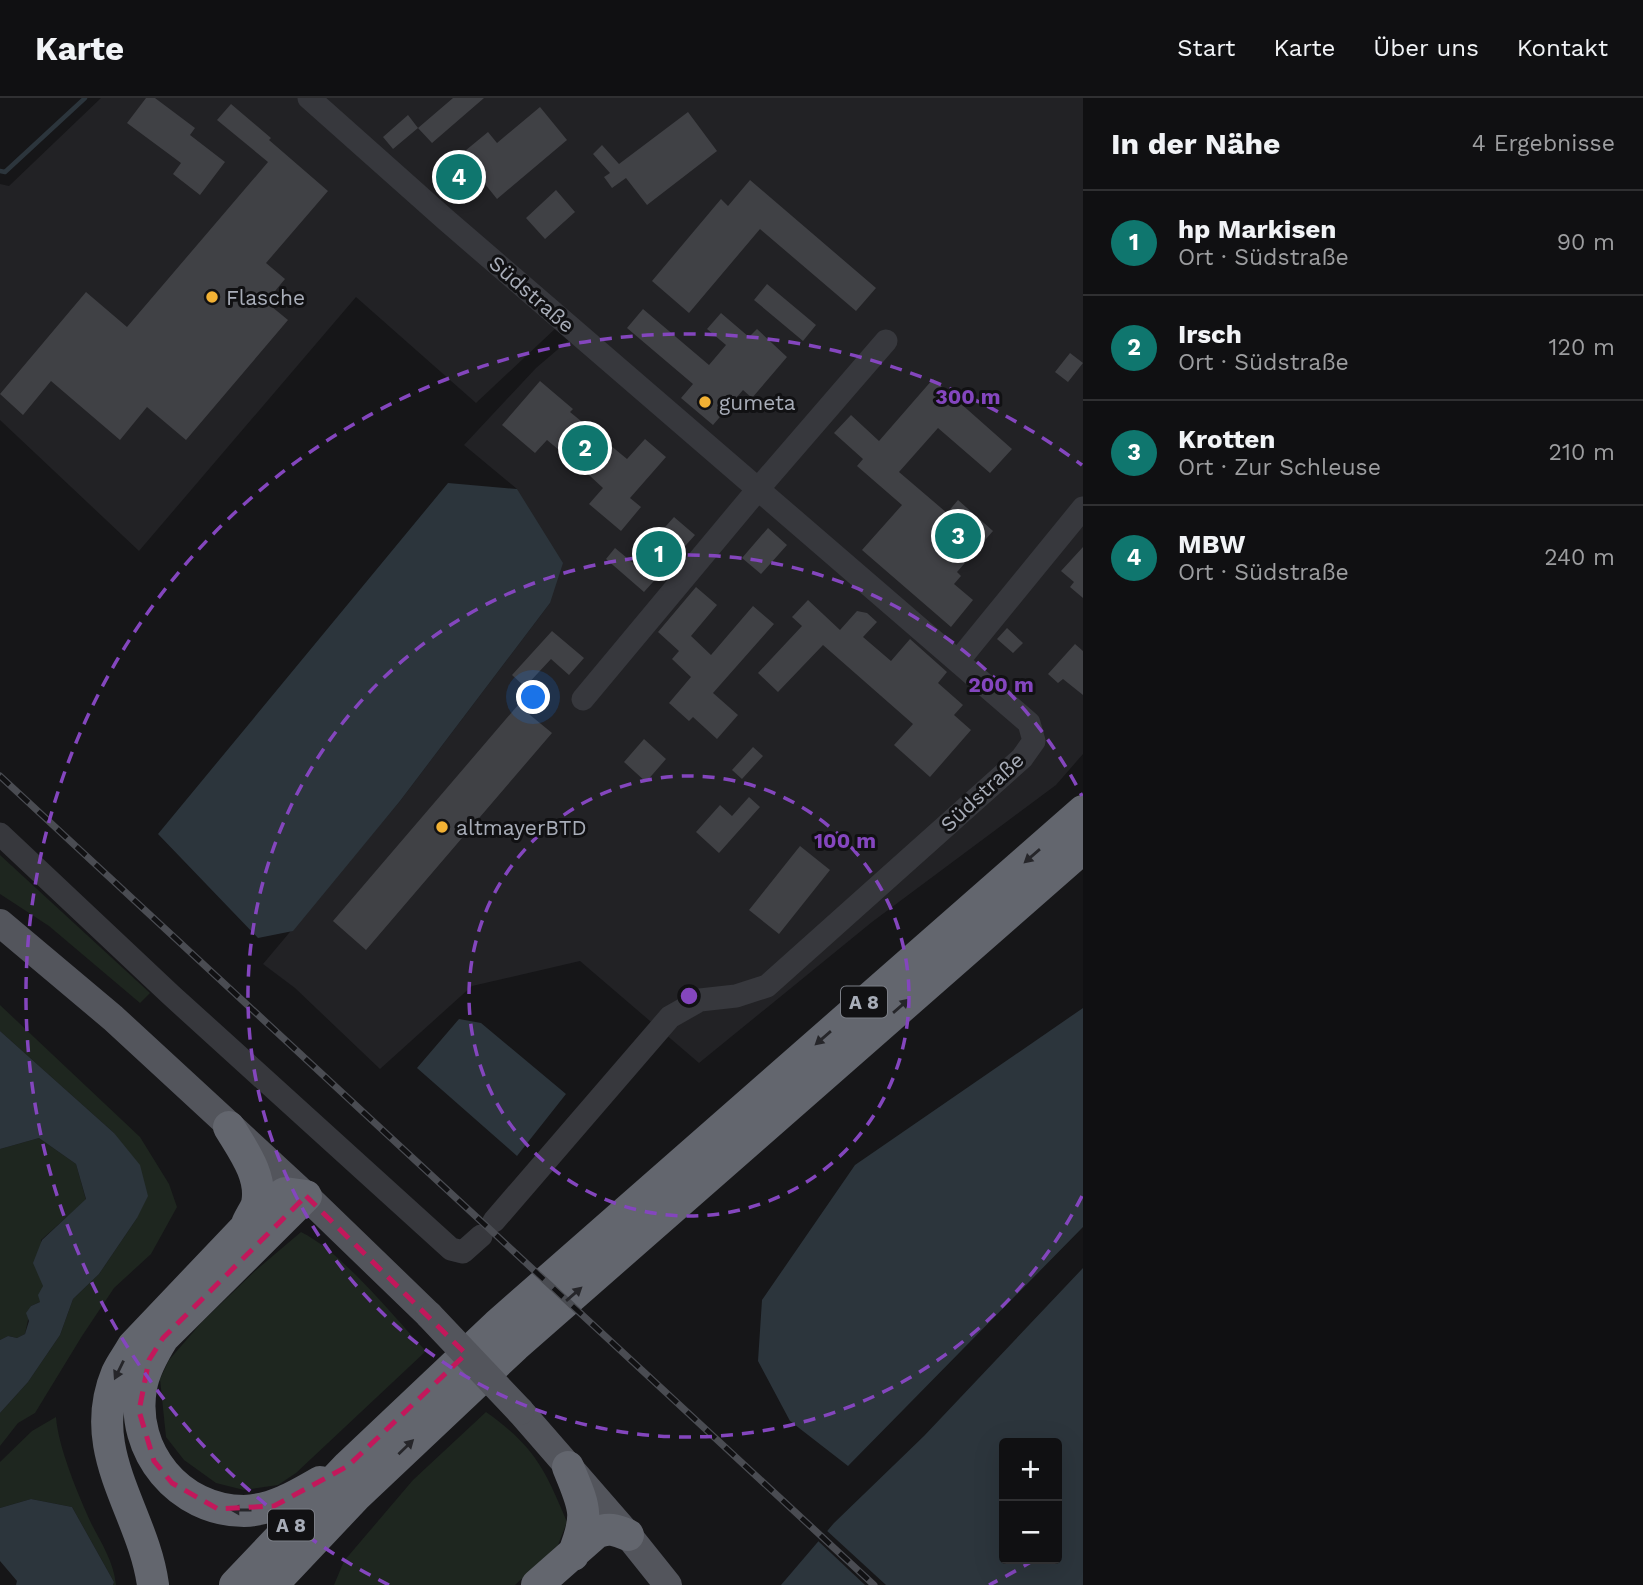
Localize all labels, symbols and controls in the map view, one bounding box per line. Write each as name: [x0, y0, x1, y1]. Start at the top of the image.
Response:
text: Karte: [35, 29, 124, 68]
text: Start: [1177, 34, 1235, 62]
text: Karte: [1273, 34, 1335, 62]
text: Über uns: [1373, 34, 1479, 62]
text: Kontakt: [1517, 34, 1608, 62]
text: In der Nähe: [1111, 126, 1280, 161]
text: 4 Ergebnisse: [1472, 130, 1615, 157]
pin: 4: [436, 151, 482, 203]
text: hp Markisen: [1178, 214, 1336, 244]
text: 1: [1129, 229, 1139, 256]
text: 90 m: [1557, 229, 1615, 256]
text: Ort · Südstraße: [1178, 244, 1349, 271]
street label: Südstraße: [484, 250, 580, 338]
place label: Flasche: [226, 285, 305, 310]
marker: Flasche: [204, 289, 220, 305]
text: Irsch: [1178, 319, 1242, 349]
text: 2: [1127, 334, 1141, 361]
text: 120 m: [1549, 334, 1615, 361]
text: Ort · Südstraße: [1178, 349, 1349, 376]
text: 300 m: [935, 384, 1001, 409]
place label: gumeta: [719, 390, 796, 415]
marker: gumeta: [697, 394, 713, 410]
pin: 2: [562, 422, 608, 474]
text: Krotten: [1178, 424, 1275, 454]
text: 3: [1127, 439, 1141, 466]
text: 210 m: [1549, 439, 1615, 466]
text: Ort · Zur Schleuse: [1178, 454, 1381, 481]
pin: 3: [935, 510, 981, 562]
pin: 1: [636, 528, 682, 580]
text: MBW: [1178, 529, 1245, 559]
text: 4: [1127, 544, 1141, 571]
text: 240 m: [1544, 544, 1615, 571]
text: Ort · Südstraße: [1178, 559, 1349, 586]
text: 200 m: [968, 672, 1034, 697]
your location: [516, 680, 550, 714]
street label: Südstraße: [935, 747, 1029, 837]
place label: altmayerBTD: [456, 815, 587, 840]
marker: altmayerBTD: [434, 819, 450, 835]
text: 100 m: [814, 828, 876, 853]
one-way arrow: [1023, 848, 1040, 863]
centre of rings: [677, 984, 701, 1008]
road number: A 8: [841, 986, 887, 1018]
one-way arrow: [892, 998, 910, 1014]
one-way arrow: [814, 1030, 832, 1046]
one-way arrow: [565, 1286, 583, 1302]
one-way arrow: [114, 1360, 125, 1380]
map controls: [999, 1438, 1062, 1564]
button: +: [999, 1438, 1062, 1501]
one-way arrow: [398, 1439, 415, 1456]
button: −: [999, 1501, 1062, 1564]
one-way arrow: [230, 1504, 252, 1515]
road number: A 8: [268, 1510, 314, 1540]

